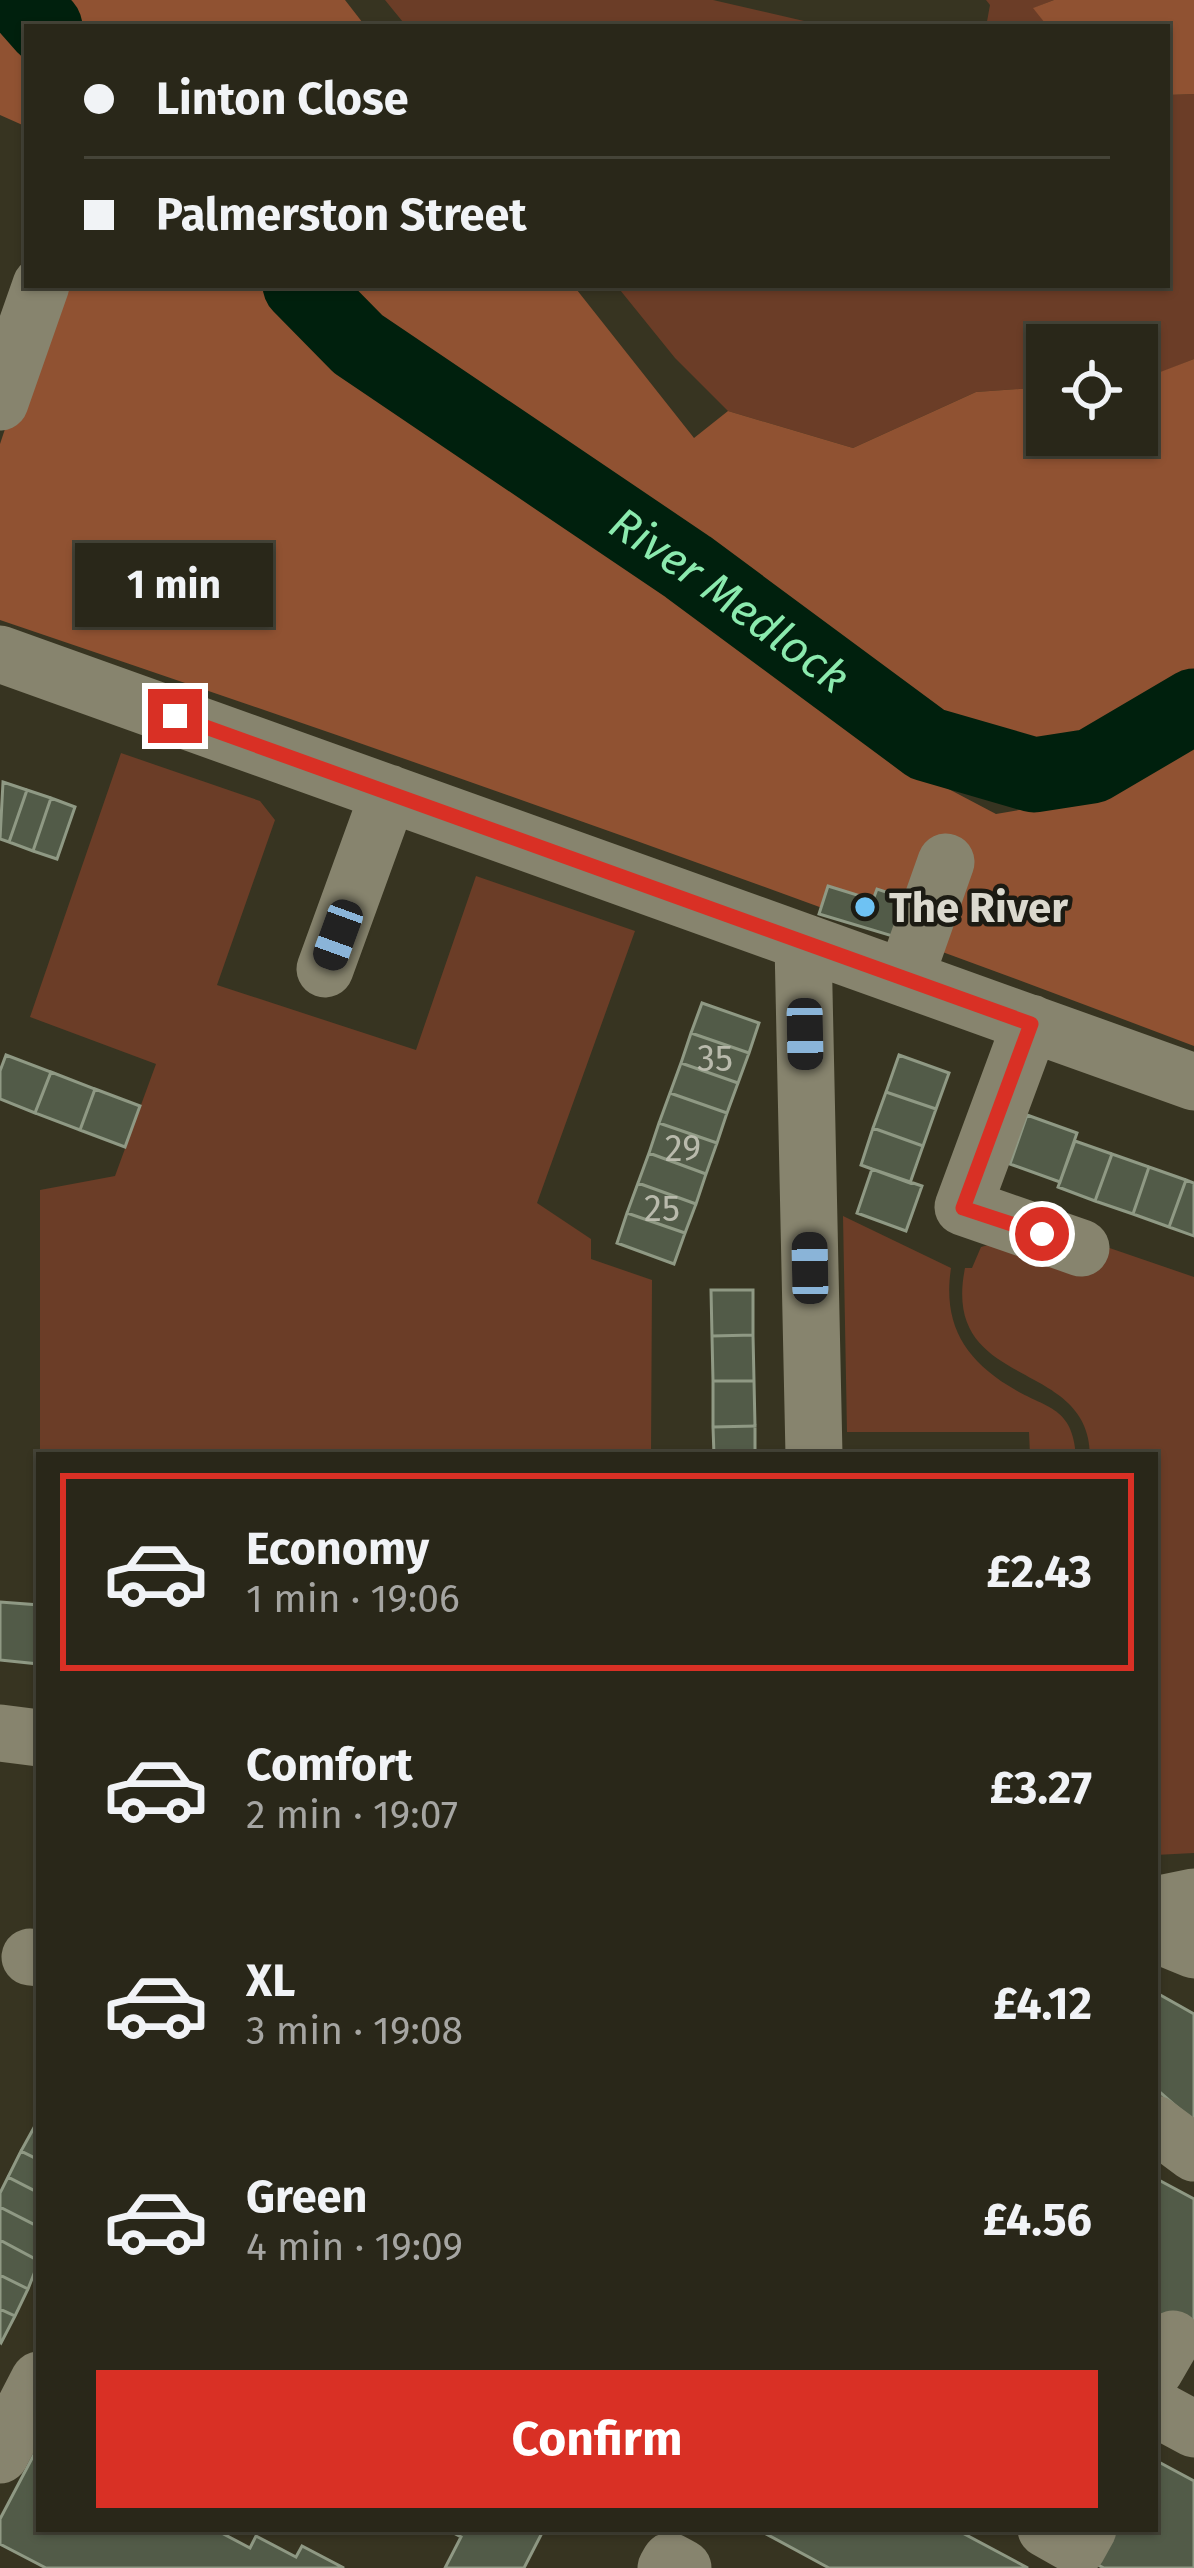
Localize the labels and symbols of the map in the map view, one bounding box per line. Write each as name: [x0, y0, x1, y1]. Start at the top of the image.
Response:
water label: River Medlock: [599, 496, 859, 705]
callout: 1 min: [76, 542, 274, 626]
route end: [148, 689, 202, 743]
place label: The River: [889, 883, 1068, 933]
marker: The River: [852, 894, 878, 920]
car: [309, 895, 367, 975]
car: [786, 998, 824, 1070]
house number: 35: [697, 1037, 733, 1081]
house number: 29: [665, 1127, 701, 1171]
house number: 25: [644, 1187, 680, 1231]
route start: [1015, 1207, 1069, 1261]
car: [791, 1232, 829, 1304]

